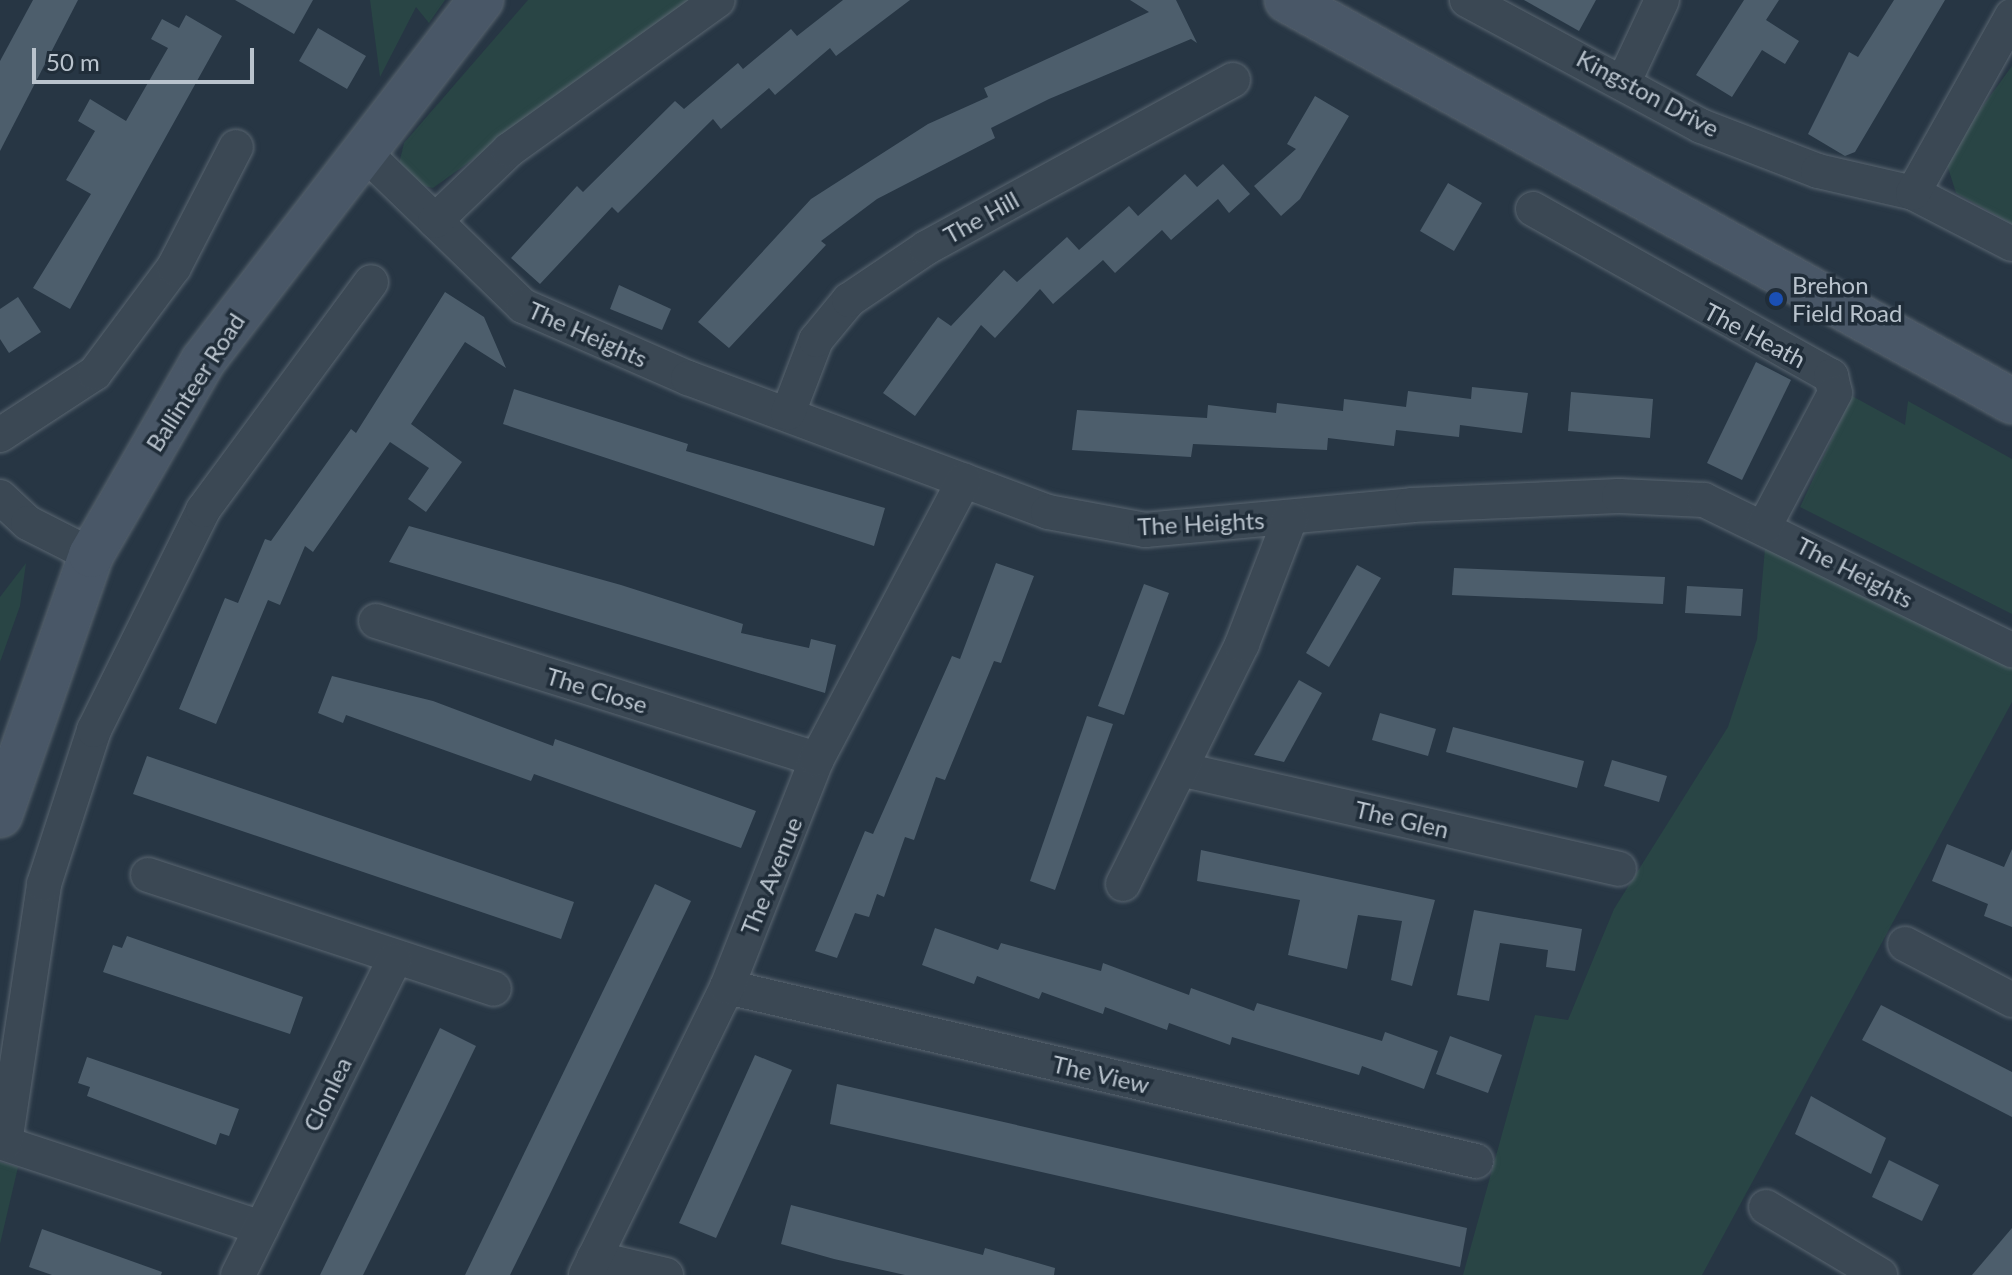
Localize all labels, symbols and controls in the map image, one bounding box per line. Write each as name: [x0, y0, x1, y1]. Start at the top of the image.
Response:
scale bar: [36, 32, 258, 82]
street label: Kingston Drive: [1572, 43, 1724, 143]
text: 50 m: [46, 47, 100, 76]
street label: The Hill: [938, 185, 1024, 249]
place label: Brehon Field Road: [1792, 271, 1902, 327]
marker: Brehon Field Road: [1767, 290, 1785, 308]
street label: The Heights: [524, 295, 652, 373]
street label: The Heath: [1699, 296, 1811, 374]
street label: Ballinteer Road: [139, 307, 251, 457]
street label: The Heights: [1137, 505, 1265, 541]
street label: The Heights: [1792, 530, 1918, 614]
street label: The Close: [543, 661, 651, 719]
street label: The Glen: [1352, 794, 1452, 844]
street label: The Avenue: [734, 812, 808, 940]
street label: The View: [1049, 1049, 1153, 1099]
street label: Clonlea: [297, 1052, 357, 1136]

